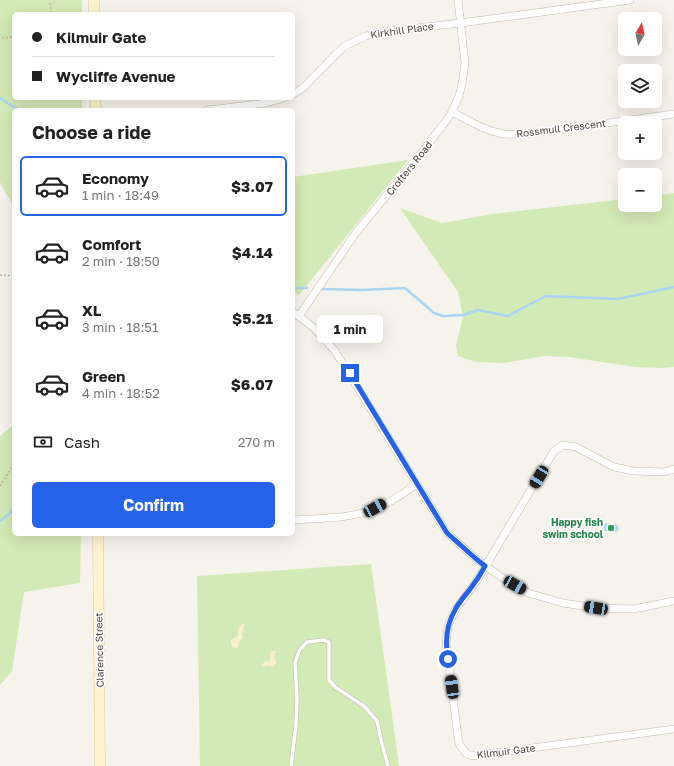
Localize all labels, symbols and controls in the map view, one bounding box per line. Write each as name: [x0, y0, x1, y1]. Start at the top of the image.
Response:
north arrow: [618, 12, 662, 56]
map controls: [618, 12, 662, 212]
street label: Kirkhill Place: [370, 20, 434, 40]
text: Kilmuir Gate: [56, 28, 146, 46]
button: layers: [618, 64, 662, 108]
text: Wycliffe Avenue: [56, 67, 175, 85]
button: +: [618, 116, 662, 160]
street label: Rossmull Crescent: [516, 117, 606, 139]
text: Choose a ride: [32, 121, 151, 143]
street label: Crofters Road: [383, 138, 435, 198]
icon: car: [34, 168, 70, 204]
button: −: [618, 168, 662, 212]
text: Economy: [82, 169, 149, 187]
text: $3.07: [231, 177, 273, 195]
text: 1 min · 18:49: [82, 187, 159, 203]
icon: car: [34, 234, 70, 270]
text: Comfort: [82, 235, 141, 253]
text: $4.14: [232, 243, 273, 261]
text: 2 min · 18:50: [82, 253, 160, 269]
icon: car: [34, 300, 70, 336]
text: XL: [82, 301, 101, 319]
text: $5.21: [232, 309, 273, 327]
callout: 1 min: [317, 315, 383, 343]
text: 3 min · 18:51: [82, 319, 158, 335]
text: 1 min: [334, 321, 366, 337]
route end: [341, 364, 359, 382]
icon: car: [34, 366, 70, 402]
text: Green: [82, 367, 125, 385]
text: $6.07: [231, 375, 273, 393]
text: 4 min · 18:52: [82, 385, 160, 401]
icon: cash: [32, 431, 54, 453]
text: Cash: [64, 433, 100, 451]
text: 270 m: [238, 434, 275, 450]
car: [528, 464, 550, 490]
button: Confirm: [32, 482, 275, 528]
car: [362, 497, 388, 519]
place label: Happy fish swim school: [542, 516, 604, 540]
marker: Happy fish swim school: [606, 523, 616, 533]
car: [502, 574, 528, 596]
car: [583, 600, 609, 616]
street label: Clarence Street: [92, 613, 106, 687]
route start: [439, 650, 457, 668]
car: [444, 674, 460, 700]
street label: Kilmuir Gate: [476, 741, 536, 761]

